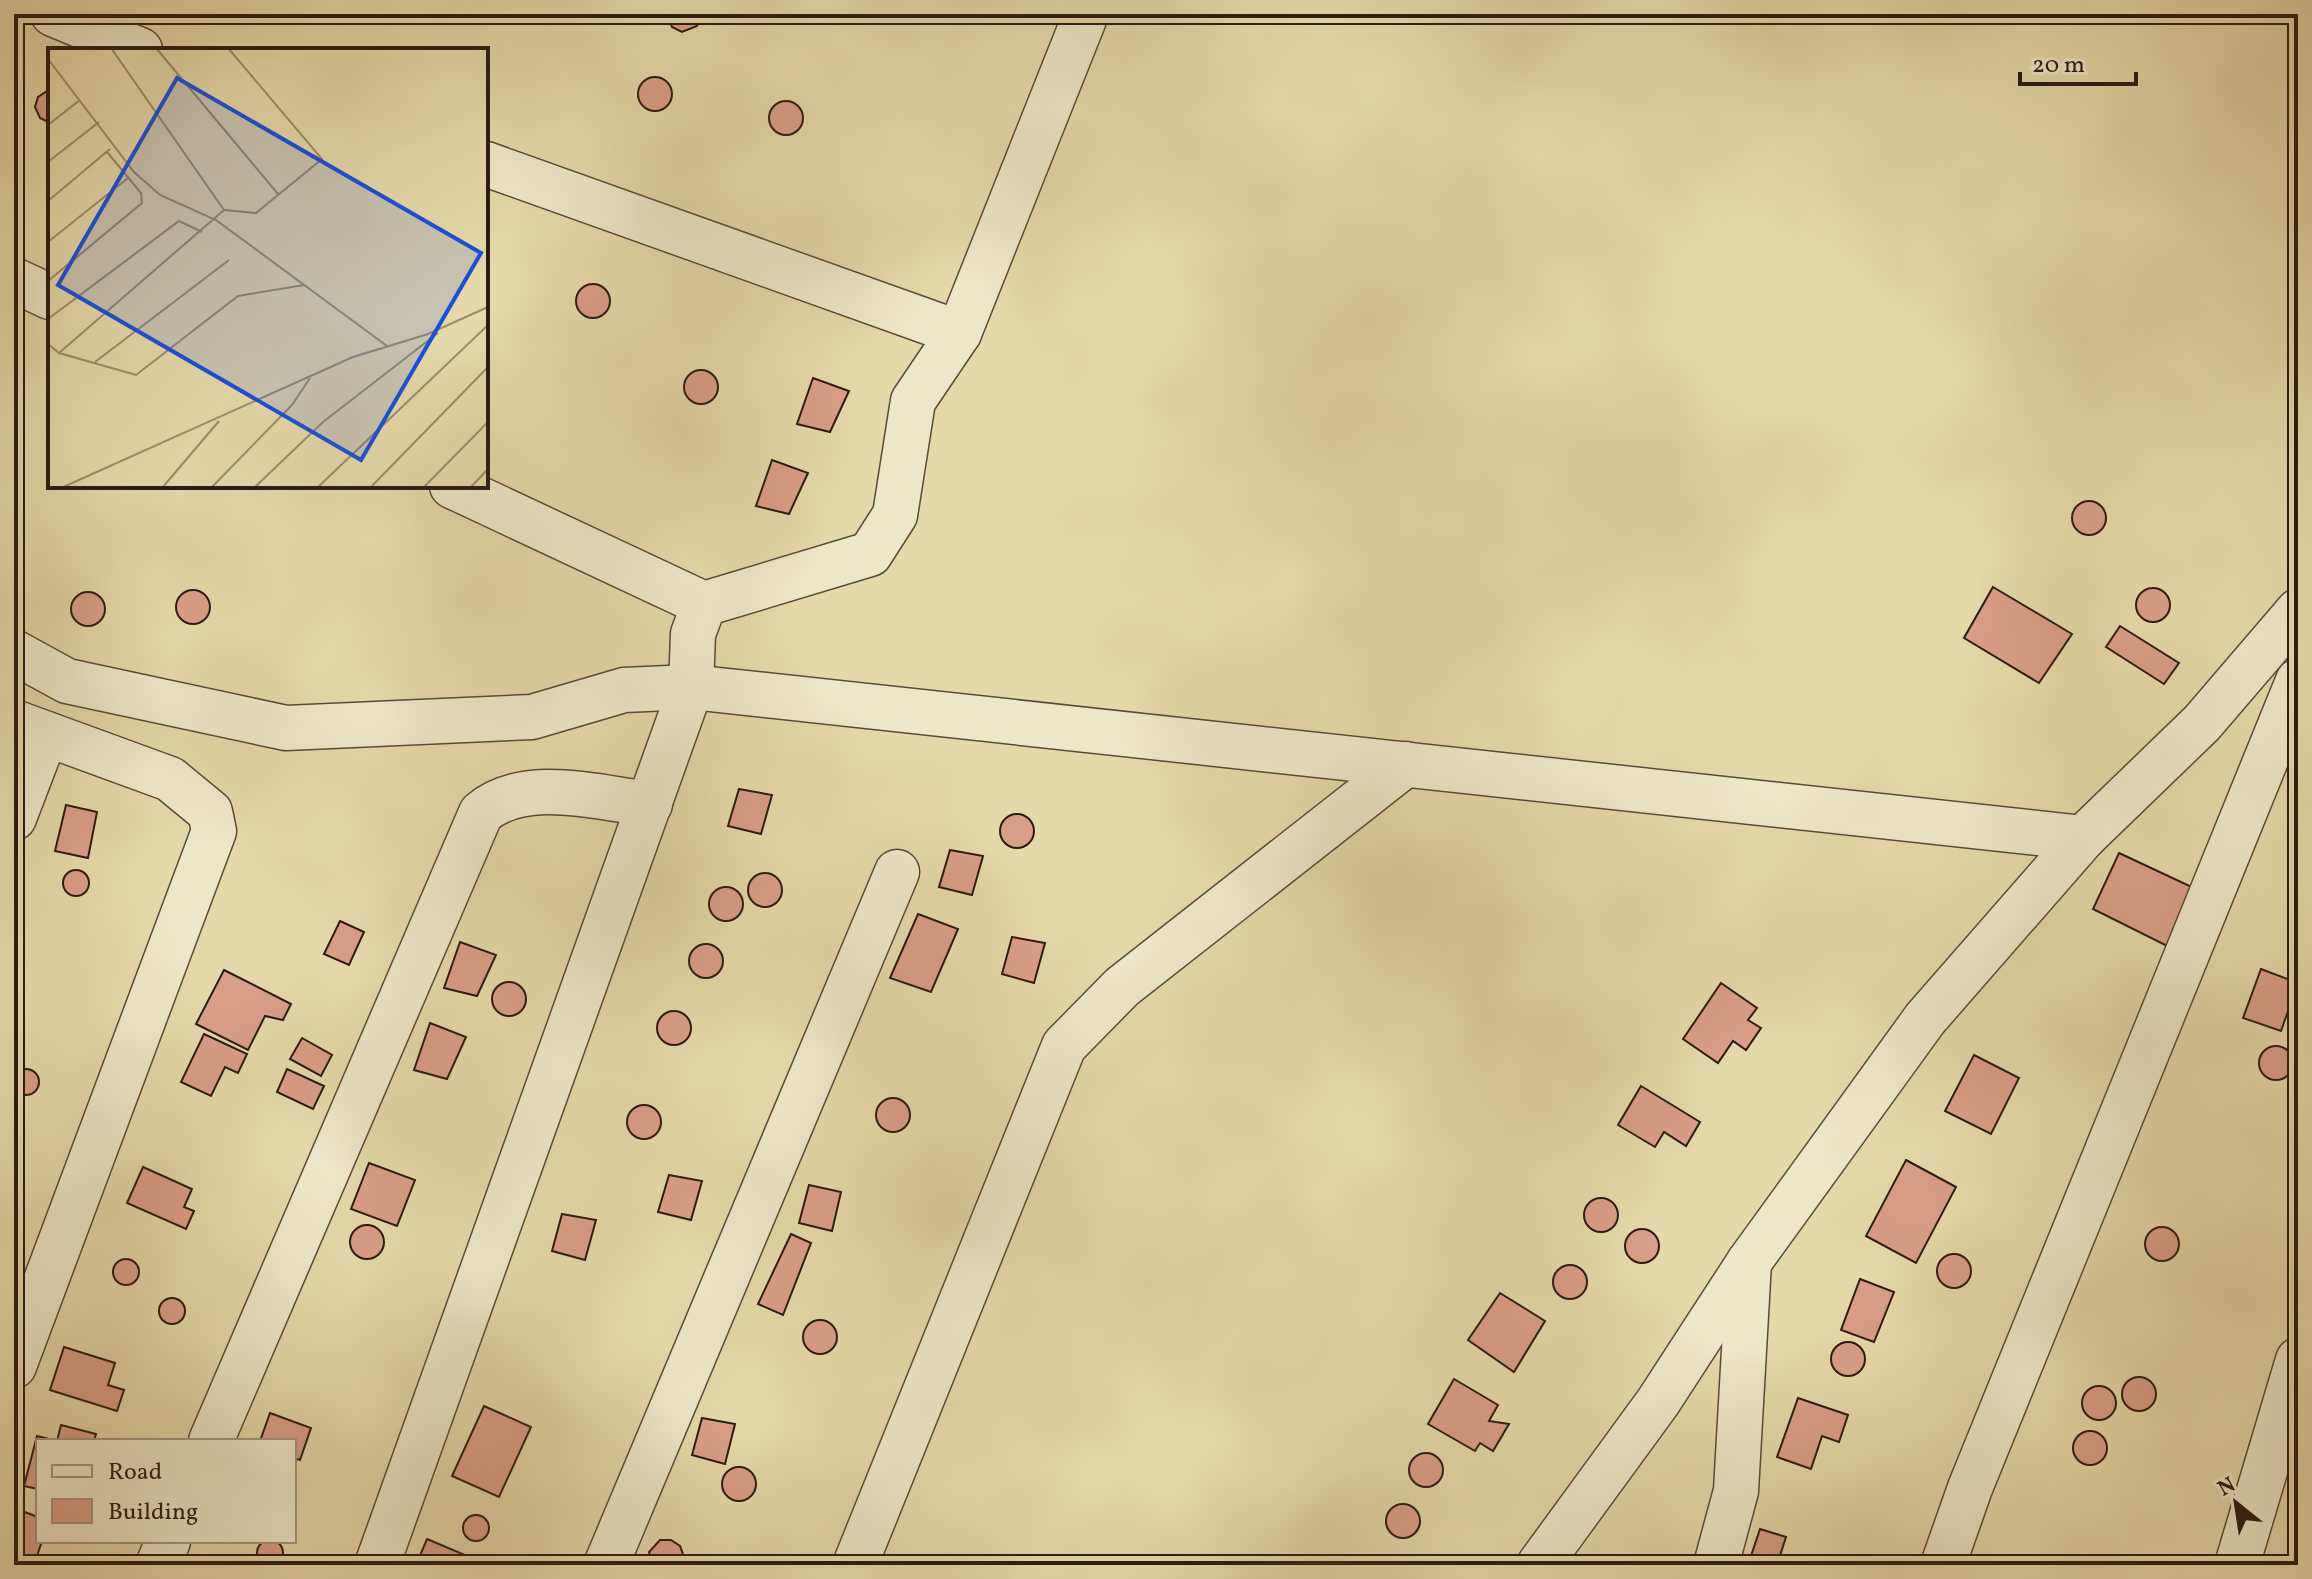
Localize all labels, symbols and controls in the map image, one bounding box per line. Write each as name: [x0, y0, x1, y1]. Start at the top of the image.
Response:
scale bar: [2020, 36, 2136, 86]
inset map: [48, 48, 488, 488]
text: 20 m: [2032, 49, 2085, 83]
legend: [36, 1439, 296, 1543]
text: Road: [108, 1456, 162, 1490]
north arrow: [2196, 1463, 2276, 1543]
text: N: [2213, 1470, 2242, 1505]
text: Building: [108, 1496, 198, 1530]

